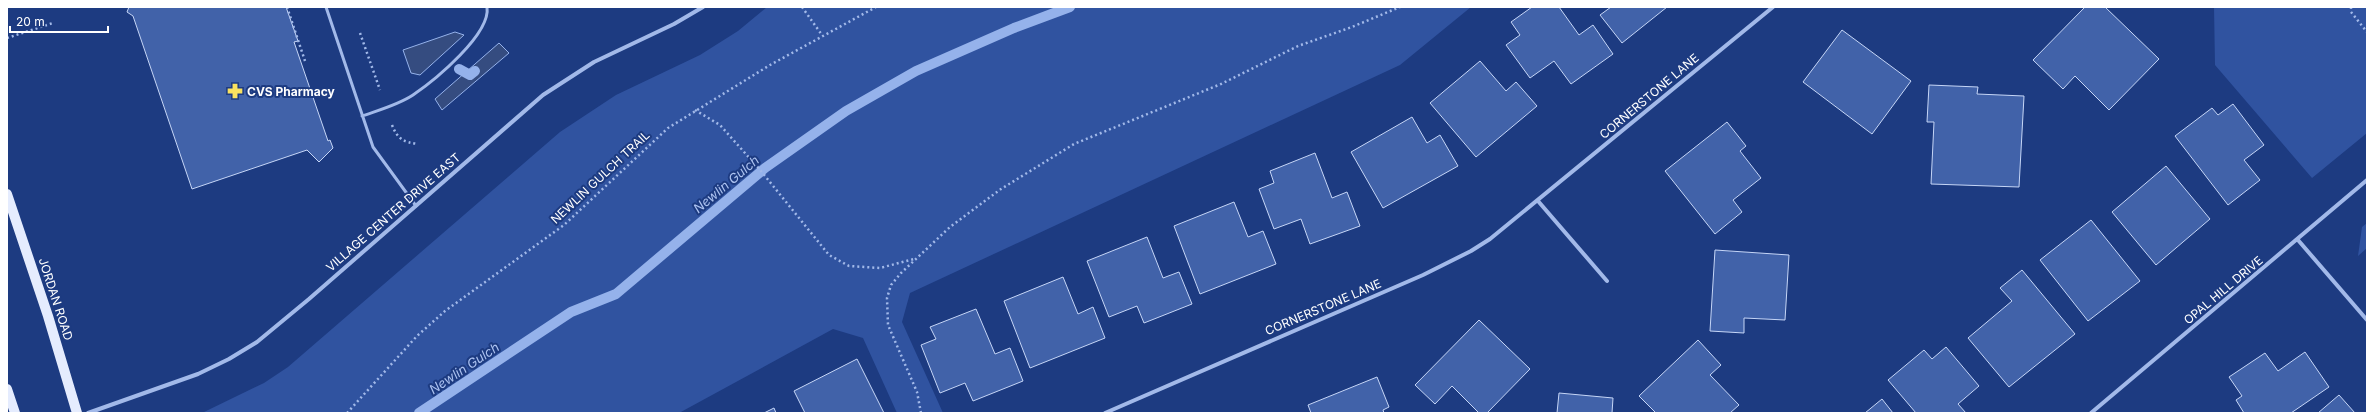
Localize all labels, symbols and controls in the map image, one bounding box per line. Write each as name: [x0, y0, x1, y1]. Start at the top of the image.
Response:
scale bar: [10, 8, 108, 34]
text: 20 m: [16, 14, 45, 29]
street label: CORNERSTONE LANE: [1596, 50, 1702, 142]
pharmacy icon: CVS Pharmacy: [226, 82, 244, 100]
place label: CVS Pharmacy: [247, 84, 335, 99]
street label: NEWLIN GULCH TRAIL: [547, 127, 653, 227]
street label: VILLAGE CENTER DRIVE EAST: [323, 149, 463, 274]
water label: Newlin Gulch: [690, 152, 762, 216]
street label: OPAL HILL DRIVE: [2180, 253, 2266, 327]
street label: JORDAN ROAD: [36, 256, 76, 342]
street label: CORNERSTONE LANE: [1263, 276, 1383, 338]
water label: Newlin Gulch: [426, 339, 502, 397]

